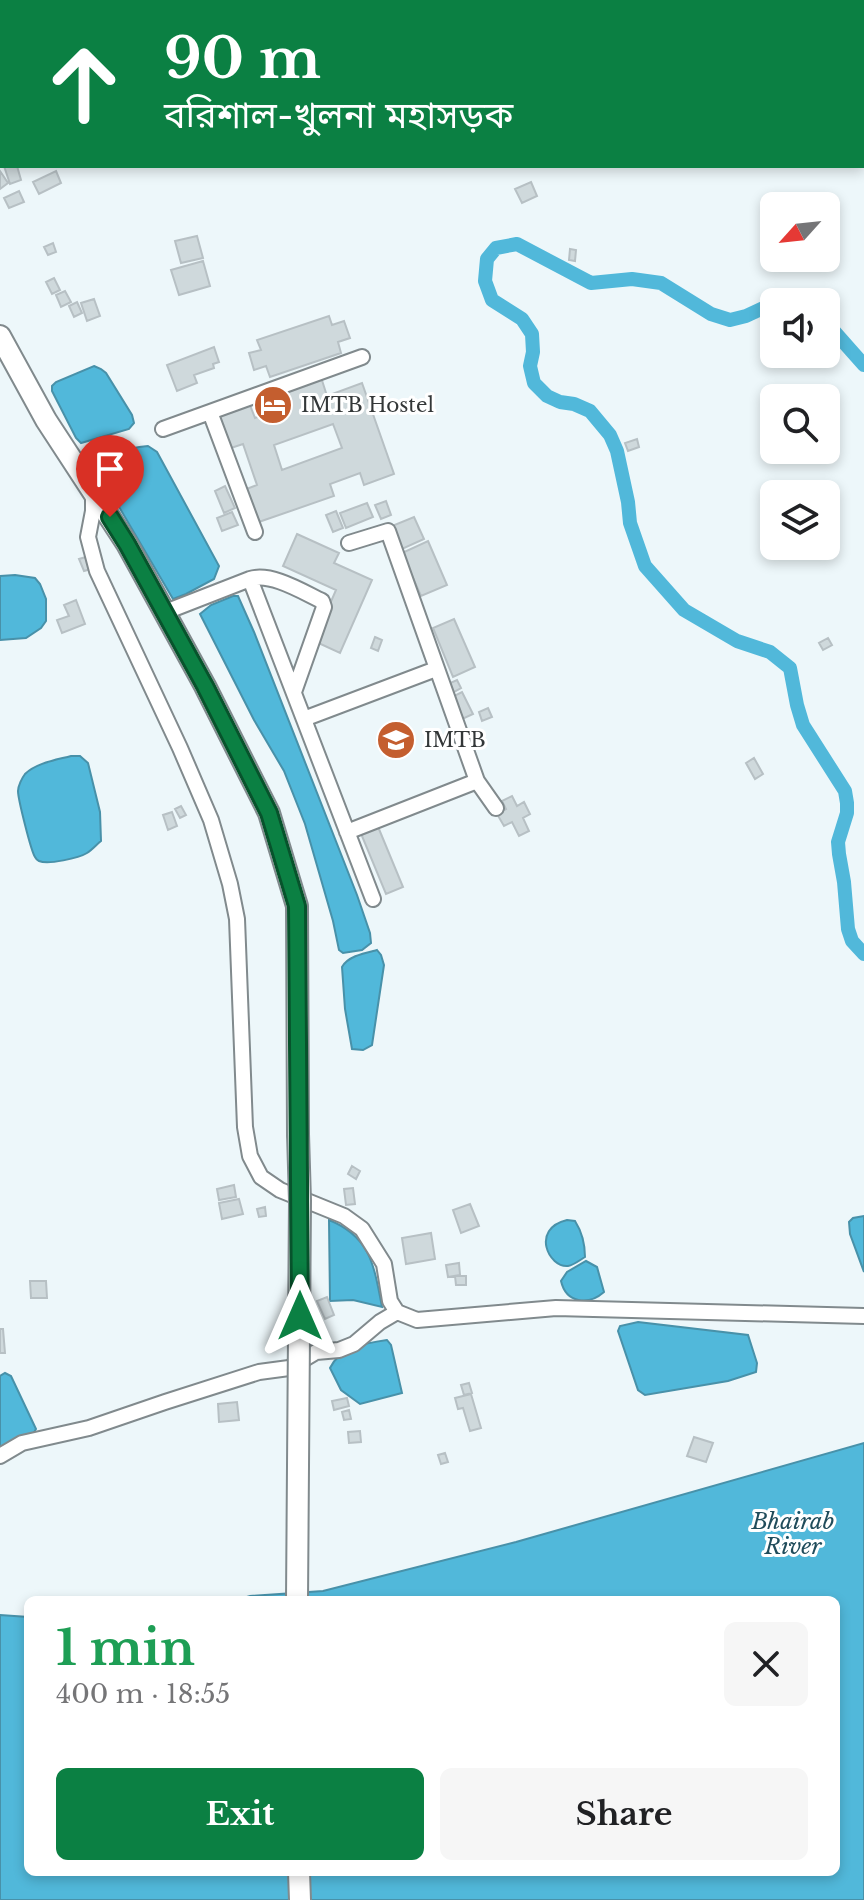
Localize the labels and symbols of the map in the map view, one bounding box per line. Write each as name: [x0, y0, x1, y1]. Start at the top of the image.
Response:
north arrow: [760, 192, 840, 272]
hotel icon: IMTB Hostel: [252, 384, 294, 426]
place label: IMTB Hostel: [301, 393, 434, 417]
pin: [76, 435, 144, 517]
school or university icon: IMTB: [375, 719, 417, 761]
place label: IMTB: [424, 728, 486, 752]
position arrow: [258, 1274, 342, 1358]
water label: Bhairab River: [751, 1508, 834, 1560]

